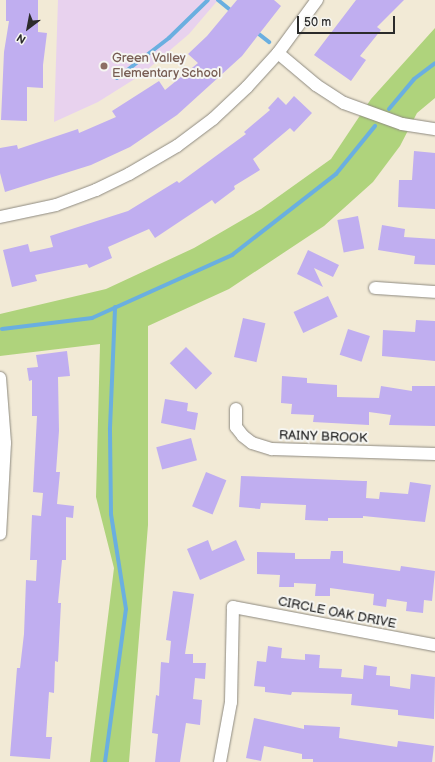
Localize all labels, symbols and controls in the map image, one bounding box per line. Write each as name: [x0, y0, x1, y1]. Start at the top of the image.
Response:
north arrow: [8, 8, 48, 48]
scale bar: [299, 8, 397, 34]
text: 50 m: [304, 15, 331, 30]
text: N: [14, 31, 28, 46]
place label: Green Valley Elementary School: [112, 51, 222, 82]
marker: Green Valley Elementary School: [99, 61, 109, 71]
street label: RAINY BROOK: [279, 428, 367, 446]
street label: CIRCLE OAK DRIVE: [277, 594, 397, 632]

